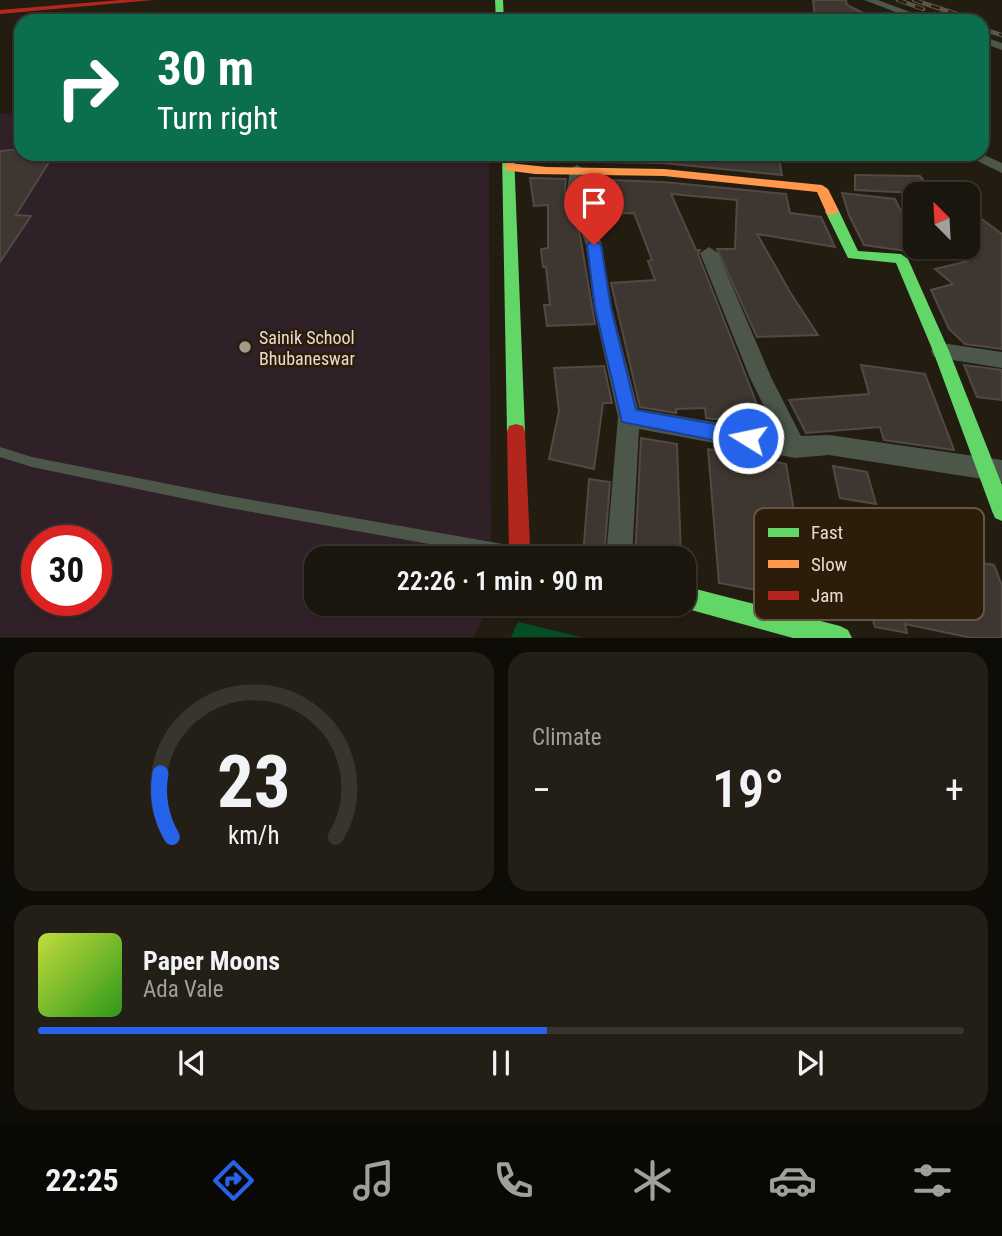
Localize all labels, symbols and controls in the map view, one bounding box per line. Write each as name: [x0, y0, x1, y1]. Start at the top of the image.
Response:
text: 30 m: [157, 40, 254, 97]
icon: right: [42, 42, 133, 133]
text: Turn right: [157, 99, 278, 137]
pin: [564, 173, 624, 245]
north arrow: [903, 182, 980, 259]
map controls: [903, 182, 980, 259]
icon: arrive: [575, 184, 613, 222]
place label: Sainik School Bhubaneswar: [259, 327, 355, 369]
marker: Sainik School Bhubaneswar: [237, 339, 253, 355]
position arrow: [711, 401, 785, 475]
legend: [754, 508, 984, 620]
text: Fast: [811, 521, 843, 544]
speed limit sign: 30: [21, 525, 112, 616]
text: Slow: [811, 553, 847, 576]
text: 22:26 · 1 min · 90 m: [397, 566, 603, 596]
text: Jam: [811, 584, 844, 607]
text: Climate: [532, 724, 602, 751]
text: 23: [217, 740, 291, 826]
text: 19°: [712, 759, 784, 820]
text: −: [532, 768, 551, 812]
text: +: [945, 768, 964, 812]
text: km/h: [228, 821, 280, 850]
text: Paper Moons: [143, 946, 280, 976]
text: Ada Vale: [143, 976, 223, 1003]
icon: previous: [173, 1044, 211, 1082]
icon: pause: [482, 1044, 520, 1082]
icon: next: [791, 1044, 829, 1082]
icon: directions: [209, 1156, 258, 1205]
icon: music: [349, 1156, 398, 1205]
icon: phone: [489, 1156, 538, 1205]
icon: climate: [628, 1156, 677, 1205]
icon: car: [768, 1156, 817, 1205]
icon: filters: [908, 1156, 957, 1205]
text: 22:25: [45, 1161, 119, 1199]

